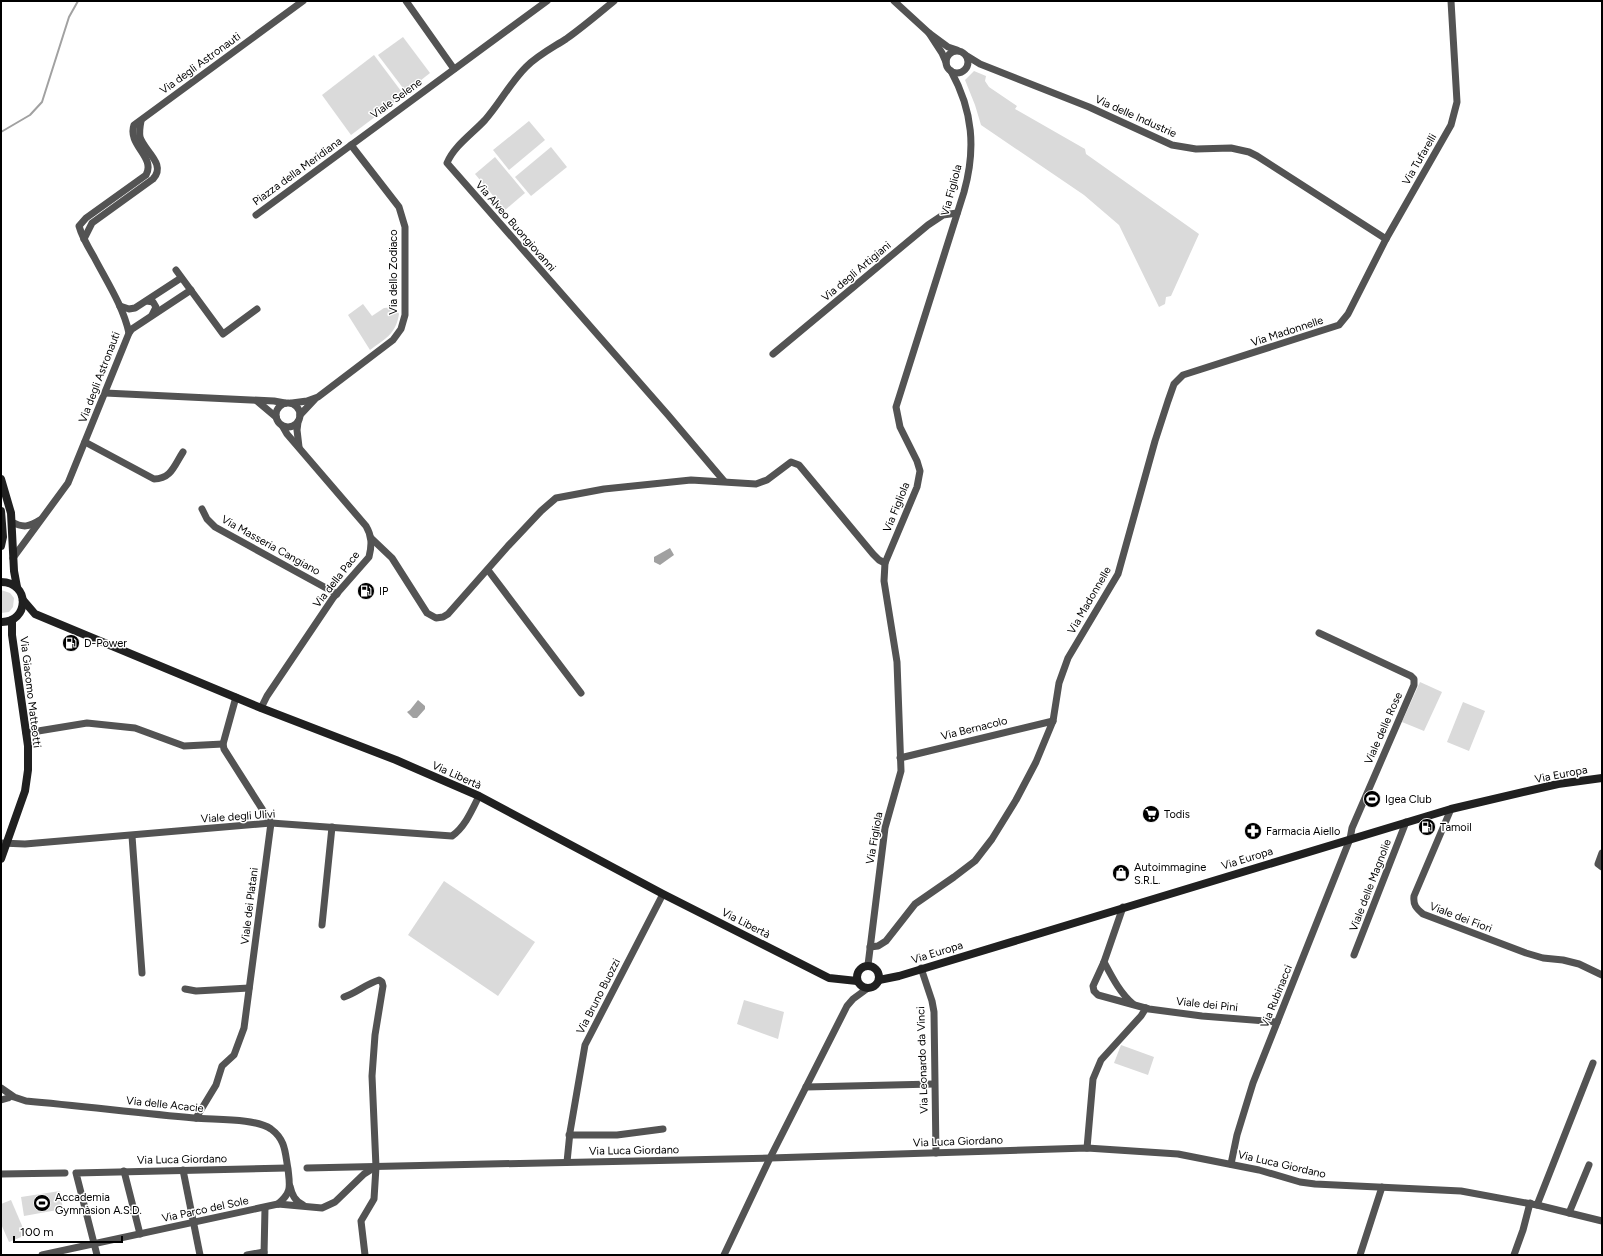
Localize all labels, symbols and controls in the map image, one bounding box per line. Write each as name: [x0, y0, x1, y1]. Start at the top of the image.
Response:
street label: Via degli Astronauti: [157, 30, 243, 97]
street label: Viale Selene: [368, 75, 424, 121]
street label: Via delle Industrie: [1093, 93, 1179, 140]
street label: Via Tufarelli: [1400, 131, 1439, 187]
street label: Piazza della Meridiana: [250, 135, 344, 208]
street label: Via Figliola: [938, 163, 965, 217]
street label: Via Alveo Buongiovanni: [473, 178, 558, 274]
street label: Via dello Zodiaco: [387, 229, 400, 315]
street label: Via degli Artigiani: [819, 239, 894, 304]
street label: Via Madonnelle: [1249, 314, 1325, 349]
street label: Via degli Astronauti: [76, 330, 123, 425]
street label: Via Figliola: [881, 480, 912, 534]
street label: Via Masseria Cangiano: [219, 513, 322, 578]
street label: Via della Pace: [310, 549, 362, 610]
street label: Via Madonnelle: [1065, 564, 1114, 636]
fuel station icon: IP: [356, 581, 376, 601]
place label: IP: [379, 585, 389, 598]
fuel station icon: D-Power: [61, 633, 81, 653]
street label: Via Giacomo Matteotti: [17, 636, 44, 749]
place label: D-Power: [84, 637, 127, 650]
street label: Viale delle Rose: [1362, 690, 1405, 766]
street label: Via Bernacolo: [940, 714, 1009, 743]
street label: Via Libertà: [430, 759, 484, 792]
street label: Via Europa: [1534, 763, 1589, 786]
sports icon: Igea Club: [1362, 789, 1382, 809]
place label: Igea Club: [1385, 793, 1432, 806]
supermarket icon: Todis: [1141, 804, 1161, 824]
street label: Viale degli Ulivi: [200, 807, 276, 826]
place label: Todis: [1164, 808, 1190, 821]
street label: Via Figliola: [864, 811, 885, 865]
fuel station icon: Tamoil: [1417, 817, 1437, 837]
pharmacy icon: Farmacia Aiello: [1243, 821, 1263, 841]
place label: Tamoil: [1440, 821, 1472, 834]
place label: Farmacia Aiello: [1266, 825, 1340, 838]
street label: Viale delle Magnolie: [1347, 837, 1394, 933]
street label: Via Europa: [1220, 844, 1275, 872]
place label: Autoimmagine S.R.L.: [1134, 861, 1206, 887]
shop icon: Autoimmagine S.R.L.: [1111, 863, 1131, 883]
street label: Viale dei Platani: [238, 867, 261, 945]
street label: Viale dei Fiori: [1428, 900, 1494, 935]
street label: Via Libertà: [719, 906, 772, 941]
street label: Via Europa: [910, 938, 965, 966]
street label: Via Bruno Buozzi: [574, 956, 623, 1036]
street label: Via Rubinacci: [1258, 963, 1295, 1030]
street label: Viale dei Pini: [1175, 995, 1239, 1014]
street label: Via Leonardo da Vinci: [914, 1006, 931, 1114]
street label: Via delle Acacie: [125, 1094, 204, 1115]
street label: Via Luca Giordano: [913, 1133, 1003, 1150]
street label: Via Luca Giordano: [589, 1143, 679, 1158]
street label: Via Luca Giordano: [1236, 1148, 1327, 1181]
street label: Via Luca Giordano: [137, 1152, 227, 1167]
place label: Accademia Gymnàsion A.S.D.: [55, 1191, 142, 1217]
sports icon: Accademia Gymnàsion A.S.D.: [32, 1193, 52, 1213]
street label: Via Parco del Sole: [161, 1194, 250, 1225]
scale bar: [14, 1218, 122, 1244]
text: 100 m: [20, 1225, 54, 1239]

